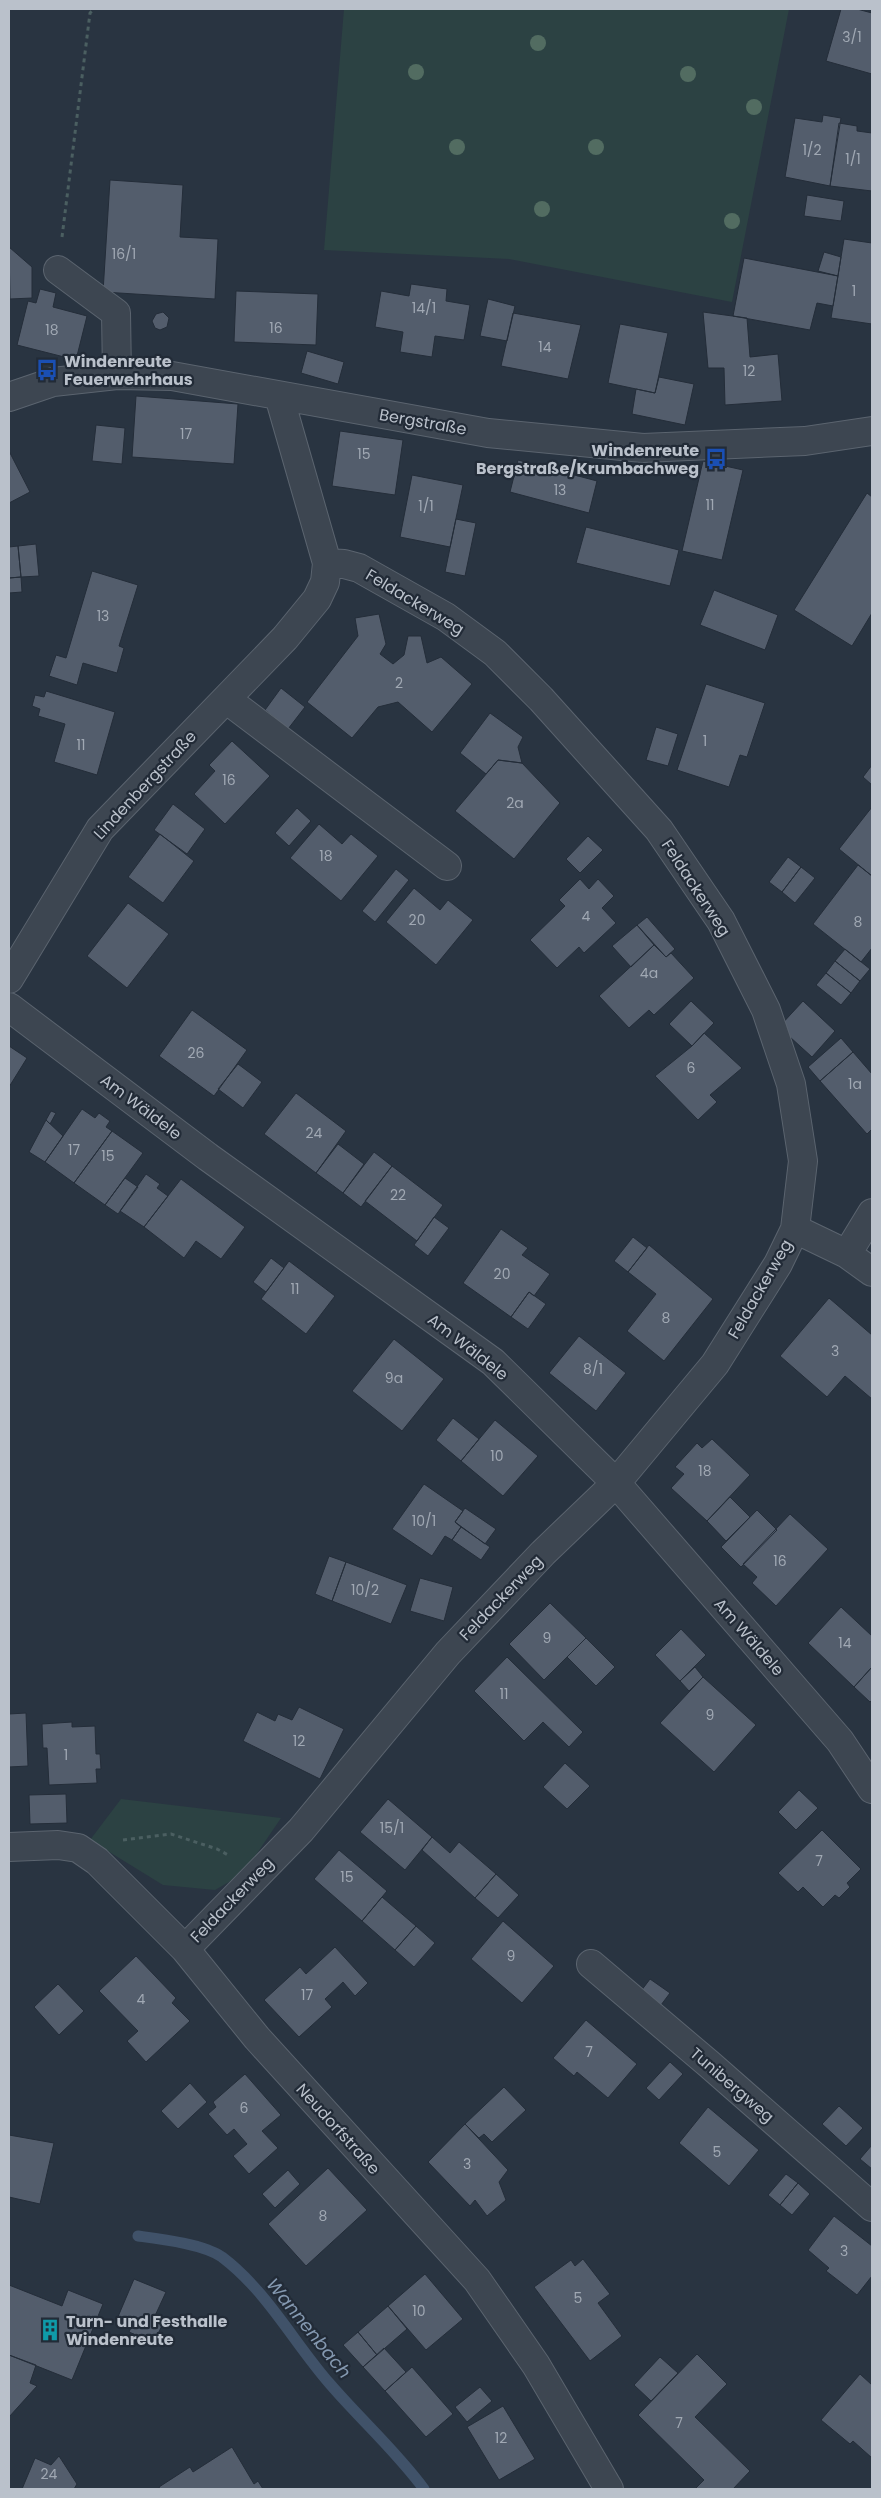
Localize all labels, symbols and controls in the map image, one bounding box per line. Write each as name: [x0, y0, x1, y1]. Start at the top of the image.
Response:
house number: 3/1: [842, 27, 862, 47]
house number: 1/2: [802, 140, 822, 160]
house number: 1/1: [845, 149, 861, 169]
house number: 16/1: [112, 244, 136, 264]
house number: 1: [852, 281, 856, 301]
house number: 14/1: [412, 298, 436, 318]
house number: 16: [269, 318, 283, 338]
house number: 18: [45, 320, 59, 340]
house number: 14: [538, 337, 552, 357]
place label: Windenreute Feuerwehrhaus: [64, 350, 193, 391]
bus stop icon: Windenreute Feuerwehrhaus: [34, 357, 60, 383]
house number: 12: [743, 361, 755, 381]
street label: Bergstraße: [378, 403, 469, 441]
house number: 17: [180, 424, 192, 444]
place label: Windenreute Bergstraße/Krumbachweg: [476, 439, 699, 480]
house number: 15: [357, 444, 371, 464]
bus stop icon: Windenreute Bergstraße/Krumbachweg: [703, 446, 729, 472]
house number: 13: [554, 480, 566, 500]
house number: 11: [706, 495, 714, 515]
house number: 1/1: [418, 496, 434, 516]
street label: Feldackerweg: [361, 563, 469, 641]
house number: 13: [97, 606, 109, 626]
house number: 2: [395, 673, 403, 693]
street label: Lindenbergstraße: [88, 725, 202, 845]
house number: 1: [703, 731, 707, 751]
house number: 11: [77, 735, 85, 755]
house number: 16: [222, 770, 236, 790]
house number: 2a: [506, 793, 524, 813]
street label: Feldackerweg: [656, 835, 736, 941]
house number: 18: [319, 846, 333, 866]
house number: 4: [582, 906, 591, 926]
house number: 20: [409, 910, 425, 930]
house number: 8: [854, 912, 863, 932]
house number: 4a: [640, 963, 658, 983]
house number: 26: [188, 1043, 205, 1063]
house number: 6: [687, 1058, 696, 1078]
street label: Am Wäldele: [96, 1069, 187, 1145]
house number: 1a: [848, 1074, 862, 1094]
house number: 24: [306, 1123, 323, 1143]
house number: 17: [68, 1140, 80, 1160]
house number: 15: [101, 1146, 115, 1166]
house number: 22: [390, 1185, 406, 1205]
street label: Feldackerweg: [722, 1235, 798, 1343]
house number: 20: [494, 1264, 510, 1284]
house number: 11: [291, 1279, 299, 1299]
street label: Am Wäldele: [423, 1308, 513, 1386]
house number: 8: [662, 1308, 671, 1328]
house number: 3: [831, 1341, 839, 1361]
house number: 8/1: [583, 1359, 603, 1379]
house number: 9a: [385, 1368, 403, 1388]
house number: 10: [490, 1446, 504, 1466]
house number: 18: [698, 1461, 712, 1481]
house number: 10/1: [412, 1511, 436, 1531]
street label: Feldackerweg: [454, 1550, 548, 1646]
house number: 16: [773, 1551, 787, 1571]
house number: 10/2: [351, 1580, 379, 1600]
street label: Am Wäldele: [709, 1593, 789, 1681]
house number: 9: [543, 1628, 551, 1648]
house number: 14: [838, 1633, 852, 1653]
house number: 11: [500, 1684, 508, 1704]
house number: 9: [706, 1705, 714, 1725]
house number: 12: [293, 1731, 305, 1751]
house number: 1: [64, 1745, 68, 1765]
house number: 15/1: [380, 1818, 404, 1838]
house number: 7: [815, 1851, 823, 1871]
street label: Feldackerweg: [185, 1852, 279, 1948]
house number: 15: [340, 1867, 354, 1887]
house number: 9: [507, 1946, 515, 1966]
house number: 17: [301, 1985, 313, 2005]
house number: 4: [137, 1989, 146, 2009]
house number: 7: [585, 2042, 593, 2062]
street label: Tunibergweg: [685, 2042, 779, 2128]
street label: Neudorfstraße: [291, 2078, 385, 2180]
house number: 6: [240, 2098, 249, 2118]
house number: 5: [713, 2142, 721, 2162]
house number: 3: [463, 2154, 471, 2174]
house number: 8: [319, 2206, 328, 2226]
house number: 3: [840, 2241, 848, 2261]
water label: Wannenbach: [261, 2273, 357, 2383]
house number: 5: [574, 2288, 582, 2308]
house number: 10: [412, 2301, 426, 2321]
place label: Turn- und Festhalle Windenreute: [66, 2310, 227, 2351]
building icon: Turn- und Festhalle Windenreute: [37, 2317, 63, 2343]
house number: 7: [675, 2413, 683, 2433]
house number: 12: [495, 2428, 507, 2448]
house number: 24: [41, 2464, 58, 2484]

